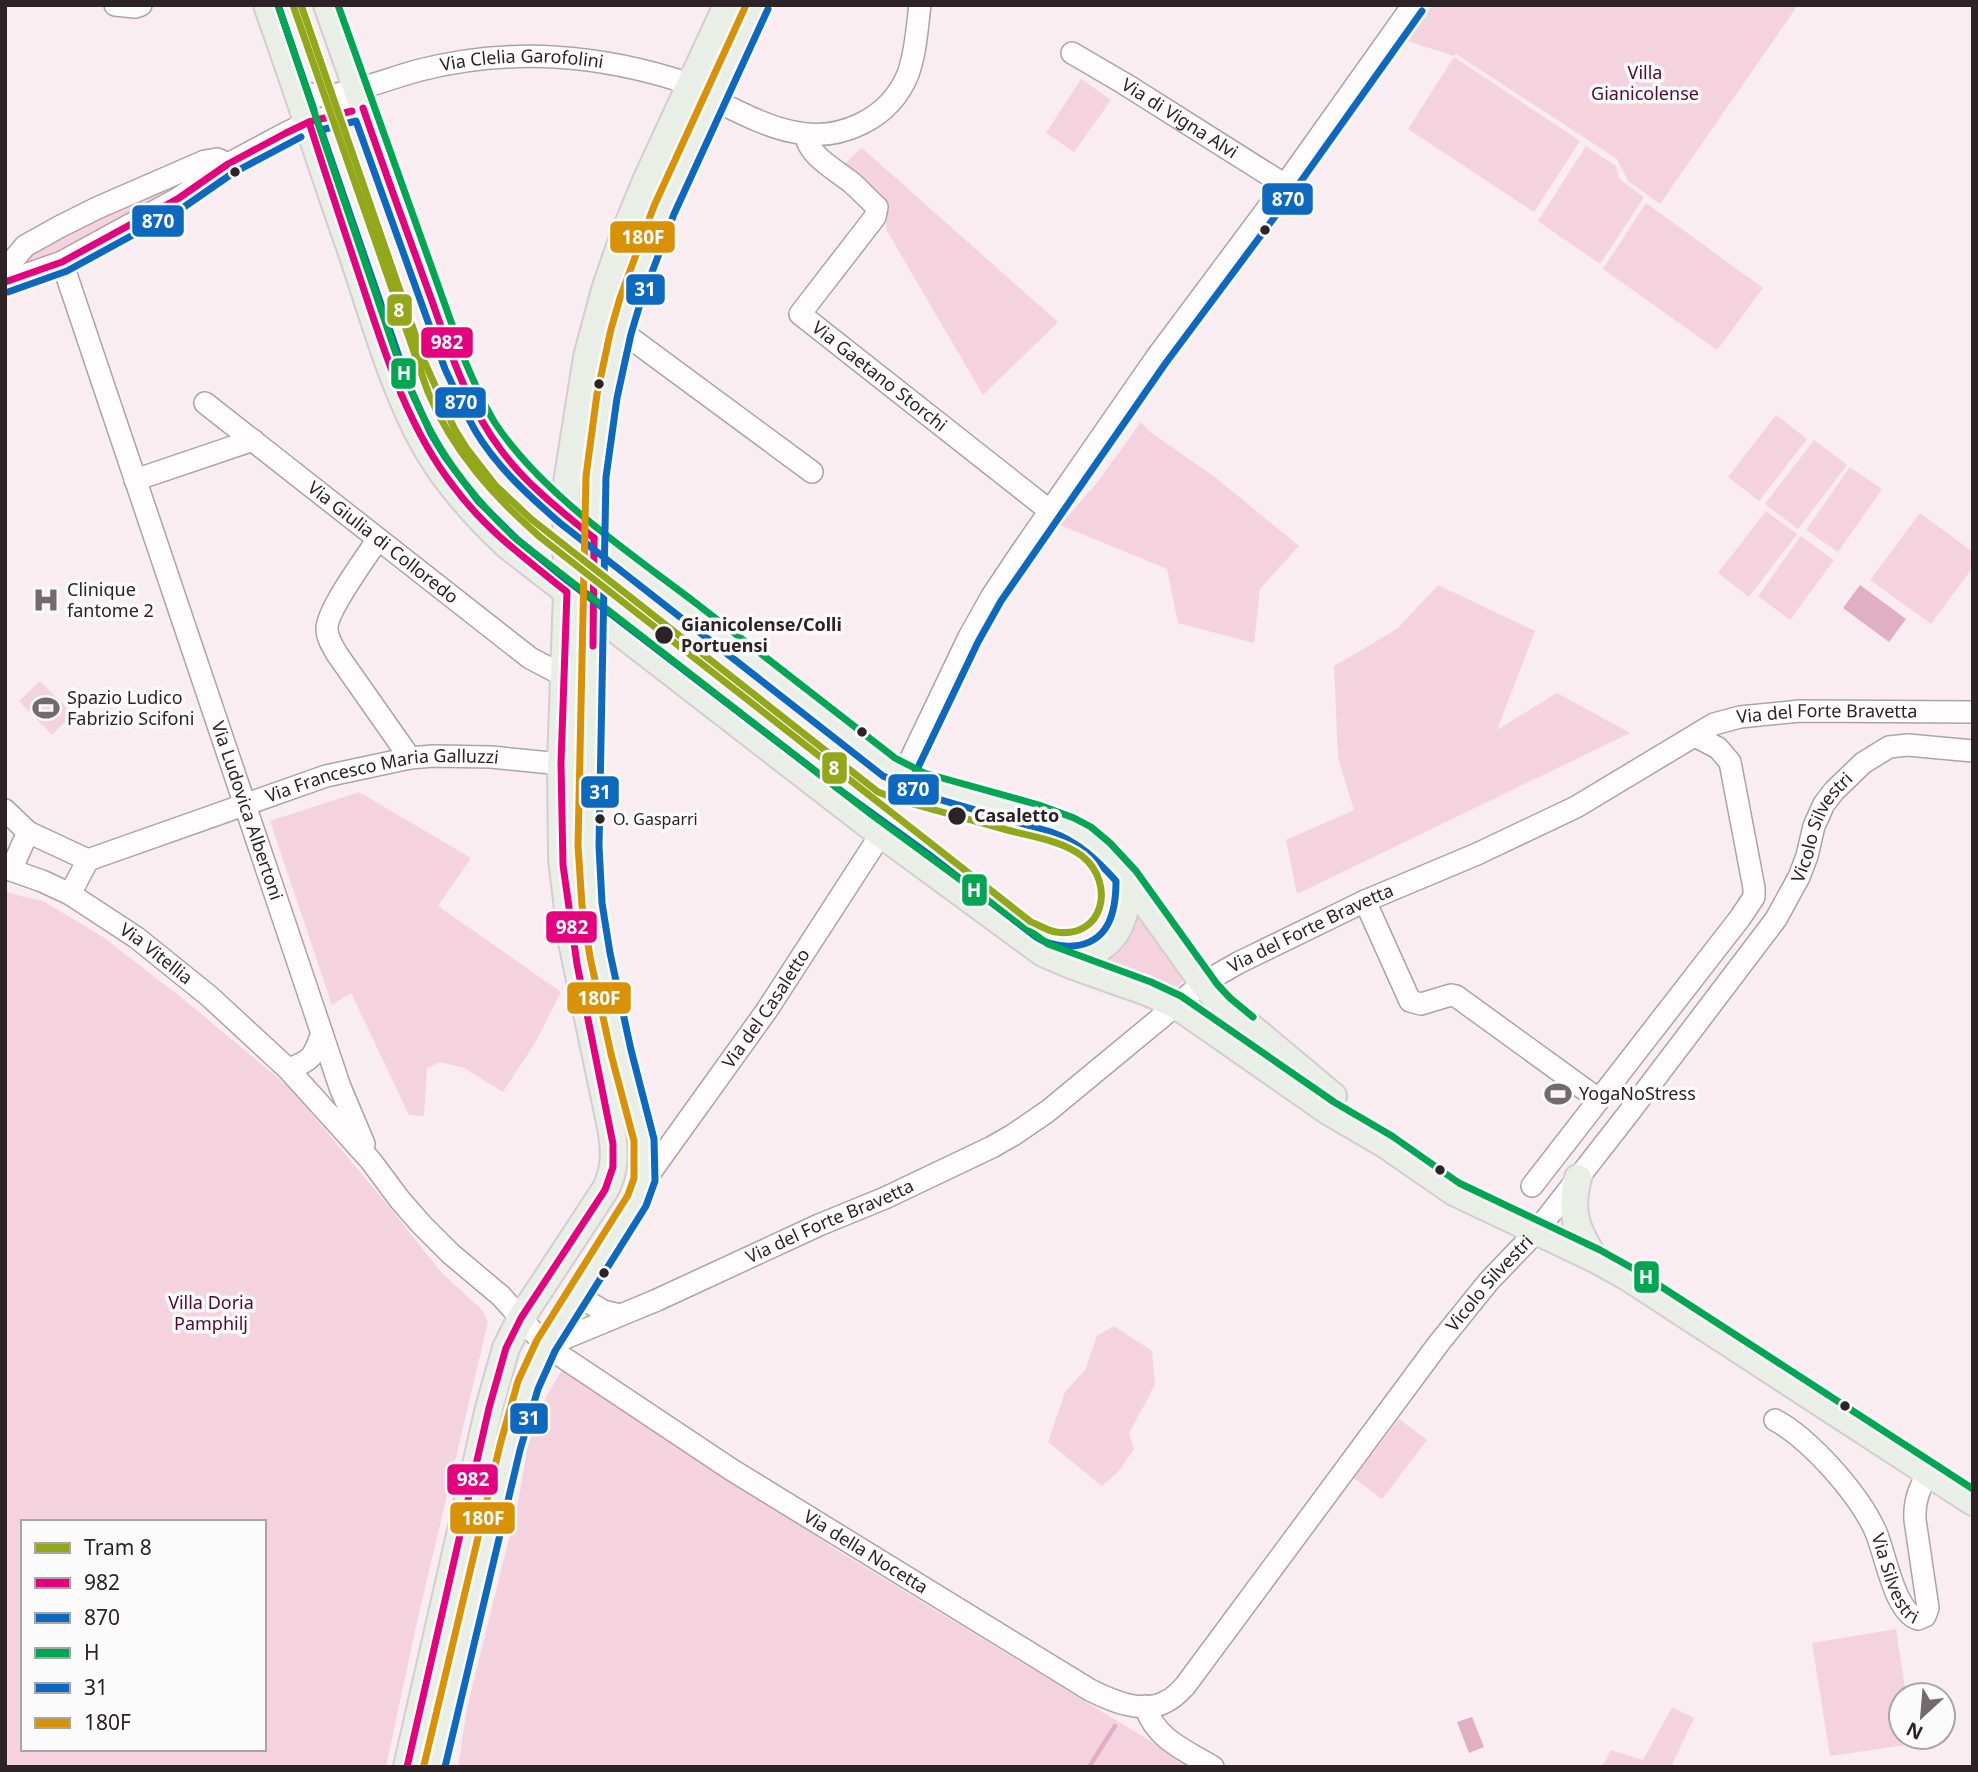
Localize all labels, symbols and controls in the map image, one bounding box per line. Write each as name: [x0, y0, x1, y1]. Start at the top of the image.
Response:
street label: Via Clelia Garofolini: [438, 43, 605, 76]
park label: Villa Gianicolense: [1591, 60, 1699, 105]
street label: Via di Vigna Alvi: [1117, 72, 1243, 163]
unlabelled marker: [228, 165, 242, 179]
line badge: 870: [1261, 182, 1314, 216]
text: 870: [1272, 186, 1304, 212]
line badge: 870: [131, 204, 185, 238]
text: 870: [142, 208, 174, 234]
line badge: 180F: [609, 220, 676, 254]
unlabelled marker: [1258, 223, 1272, 237]
text: 180F: [621, 224, 665, 250]
line badge: 31: [625, 273, 666, 306]
text: 31: [634, 276, 656, 302]
line badge: 8: [386, 293, 413, 327]
text: 8: [394, 297, 405, 323]
street label: Via Gaetano Storchi: [807, 315, 952, 436]
line badge: 982: [420, 326, 474, 359]
text: 982: [431, 329, 463, 355]
line badge: H: [390, 357, 417, 390]
text: H: [397, 360, 411, 386]
unlabelled marker: [592, 377, 606, 391]
line badge: 870: [434, 386, 487, 419]
text: 870: [445, 389, 477, 415]
street label: Via Giulia di Colloredo: [303, 475, 464, 608]
place label: Clinique fantome 2: [67, 577, 154, 622]
hospital icon: Clinique fantome 2: [31, 585, 61, 615]
place label: Gianicolense/Colli Portuensi: [681, 612, 842, 657]
marker: Gianicolense/Colli Portuensi: [653, 624, 675, 646]
place label: Spazio Ludico Fabrizio Scifoni: [67, 685, 194, 730]
sports icon: Spazio Ludico Fabrizio Scifoni: [31, 693, 61, 723]
street label: Via del Forte Bravetta: [1735, 698, 1918, 728]
street label: Via Ludovica Albertoni: [206, 718, 289, 903]
unlabelled marker: [855, 725, 869, 739]
street label: Via Francesco Maria Galluzzi: [262, 743, 500, 807]
line badge: 8: [821, 751, 848, 785]
text: 8: [829, 755, 840, 781]
street label: Vicolo Silvestri: [1785, 766, 1857, 886]
line badge: 870: [887, 773, 940, 806]
line badge: 31: [580, 775, 620, 809]
text: 870: [897, 776, 929, 802]
text: 31: [589, 779, 611, 805]
place label: Casaletto: [974, 803, 1059, 827]
marker: Casaletto: [946, 805, 968, 827]
place label: O. Gasparri: [613, 808, 698, 830]
marker: O. Gasparri: [593, 812, 607, 826]
line badge: H: [961, 873, 988, 907]
text: H: [967, 877, 981, 903]
street label: Via del Forte Bravetta: [1223, 877, 1397, 978]
line badge: 982: [545, 910, 598, 944]
text: 982: [556, 914, 588, 940]
street label: Via Vitellia: [116, 917, 198, 989]
street label: Via del Casaletto: [716, 944, 815, 1073]
line badge: 180F: [566, 981, 632, 1015]
text: 180F: [577, 985, 621, 1011]
sports icon: YogaNoStress: [1543, 1079, 1573, 1109]
place label: YogaNoStress: [1579, 1081, 1696, 1105]
unlabelled marker: [1433, 1163, 1447, 1177]
street label: Via del Forte Bravetta: [742, 1173, 917, 1268]
street label: Vicolo Silvestri: [1440, 1229, 1538, 1336]
line badge: H: [1633, 1260, 1660, 1294]
text: H: [1639, 1264, 1653, 1290]
unlabelled marker: [597, 1266, 611, 1280]
park label: Villa Doria Pamphilj: [168, 1290, 254, 1335]
unlabelled marker: [1838, 1399, 1852, 1413]
line badge: 31: [509, 1402, 549, 1435]
text: 31: [518, 1405, 540, 1431]
line badge: 982: [446, 1463, 499, 1496]
text: 982: [457, 1466, 489, 1492]
line badge: 180F: [449, 1501, 516, 1535]
street label: Via della Nocetta: [799, 1504, 933, 1599]
text: 180F: [461, 1505, 505, 1531]
legend: [21, 1520, 266, 1751]
street label: Via Silvestri: [1866, 1530, 1923, 1629]
text: Tram 8: [84, 1533, 152, 1561]
text: 982: [84, 1568, 120, 1596]
text: 870: [84, 1603, 120, 1631]
text: H: [84, 1638, 100, 1666]
text: 31: [84, 1673, 108, 1701]
north arrow: [1887, 1681, 1957, 1751]
text: 180F: [84, 1708, 131, 1736]
text: N: [1902, 1716, 1927, 1746]

